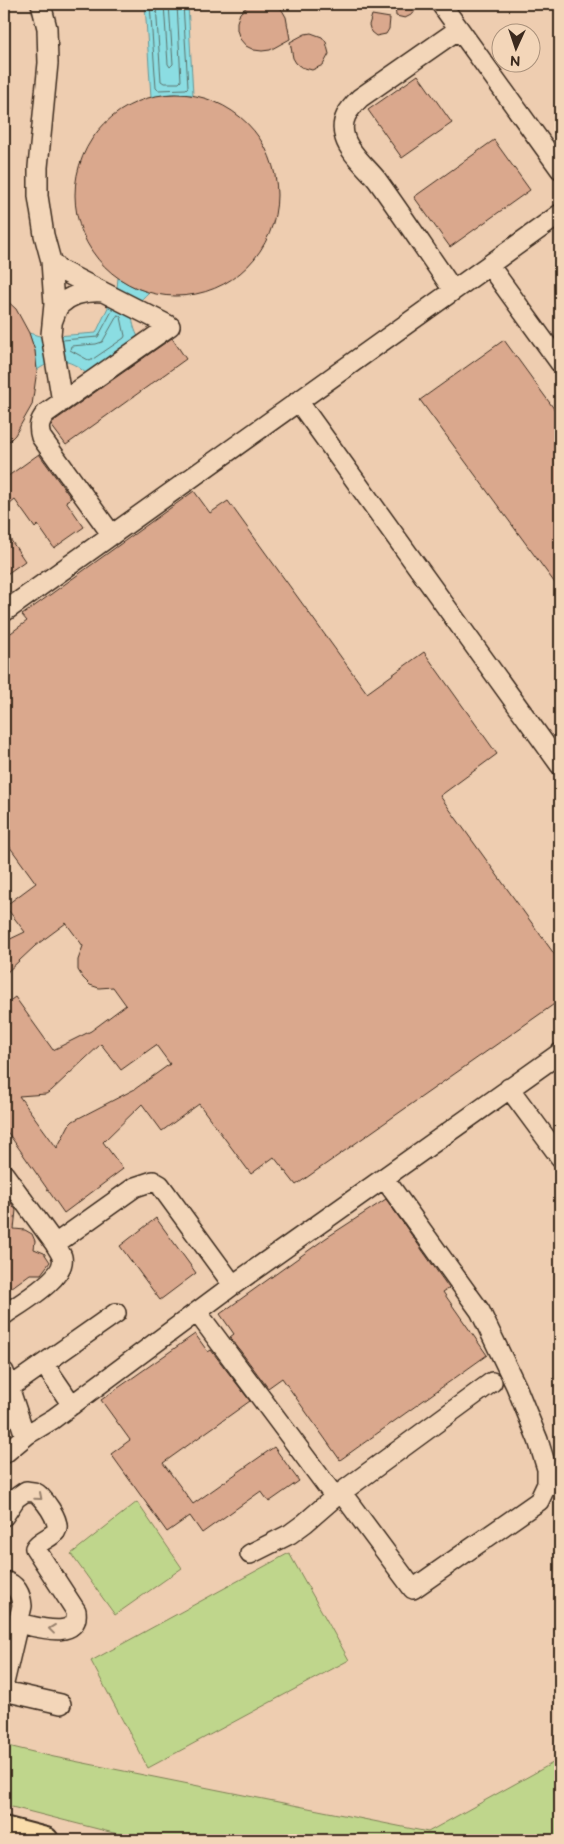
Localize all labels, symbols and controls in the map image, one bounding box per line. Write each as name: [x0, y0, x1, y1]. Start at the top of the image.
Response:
north arrow: [492, 22, 542, 72]
text: N: [510, 52, 521, 69]
one-way arrow: [33, 1492, 42, 1501]
one-way arrow: [48, 1624, 56, 1635]

